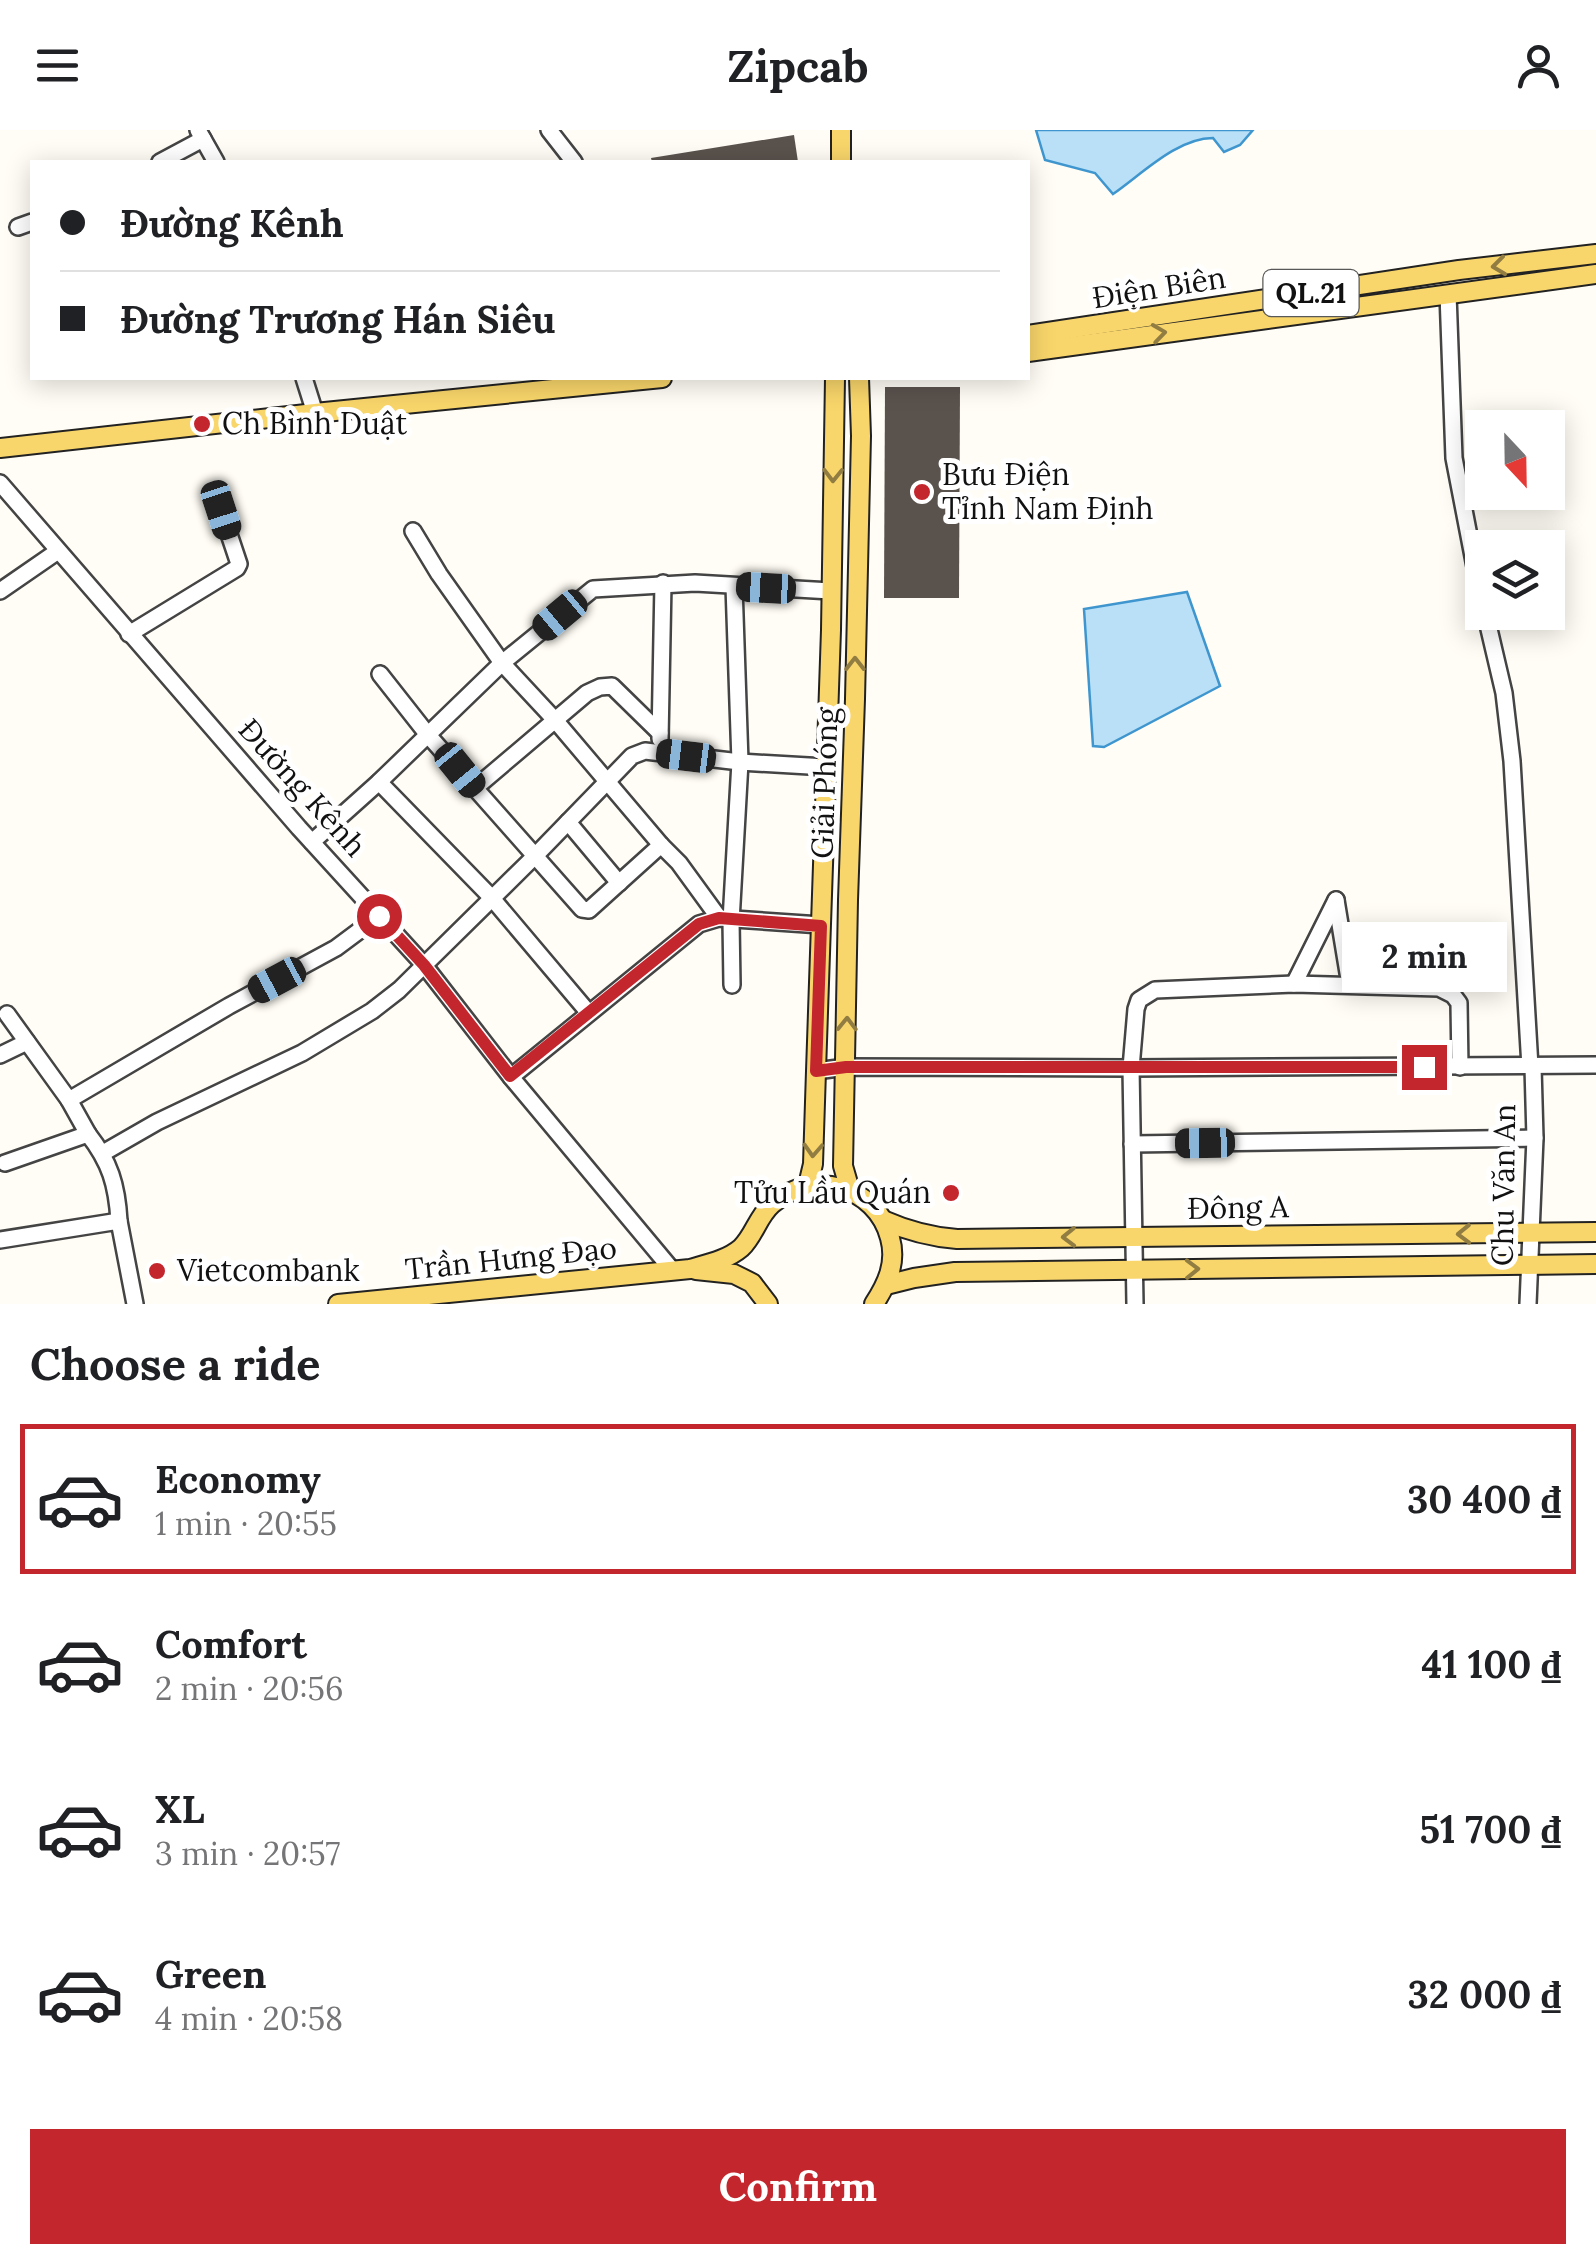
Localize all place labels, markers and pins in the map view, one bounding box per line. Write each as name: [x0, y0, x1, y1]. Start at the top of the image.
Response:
place label: Ch Bình Duật: [222, 404, 407, 442]
marker: Ch Bình Duật: [191, 413, 213, 435]
place label: Bưu Điện Tỉnh Nam Định: [942, 455, 1154, 527]
marker: Bưu Điện Tỉnh Nam Định: [911, 481, 933, 503]
place label: Tửu Lầu Quán: [734, 1173, 931, 1211]
marker: Tửu Lầu Quán: [940, 1182, 962, 1204]
place label: Vietcombank: [176, 1251, 360, 1289]
marker: Vietcombank: [146, 1260, 168, 1282]

